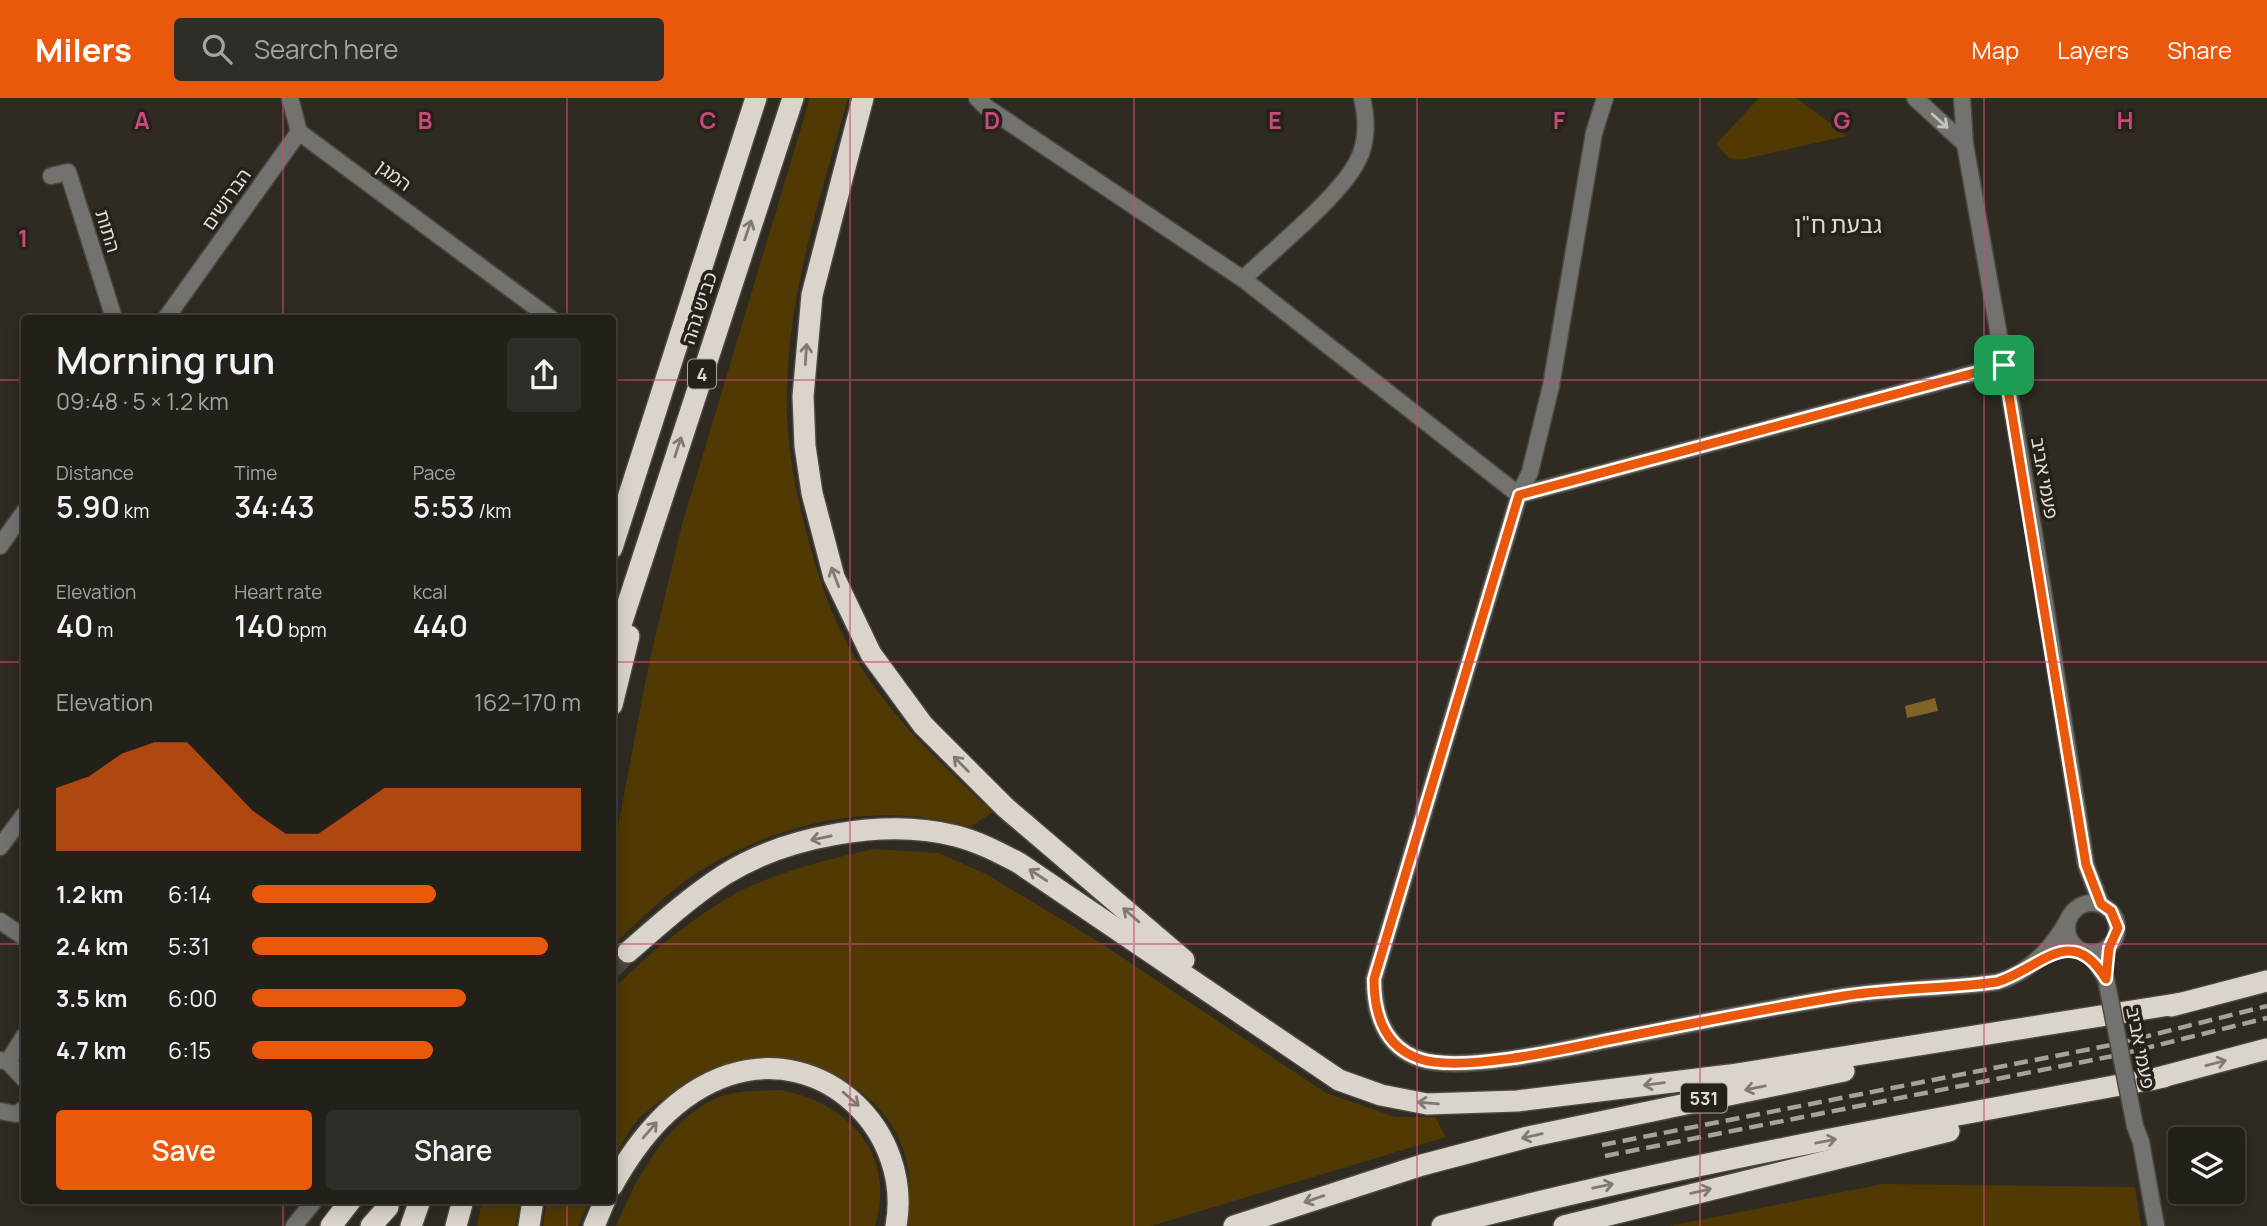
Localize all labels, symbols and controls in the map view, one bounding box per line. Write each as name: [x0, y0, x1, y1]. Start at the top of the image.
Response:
search box: [174, 18, 664, 81]
text: Milers: [35, 27, 132, 72]
icon: search: [198, 30, 236, 68]
text: Search here: [254, 31, 399, 67]
text: Map: [1972, 33, 2019, 66]
text: Layers: [2057, 33, 2129, 66]
text: Share: [2167, 33, 2232, 66]
text: A: [134, 104, 150, 136]
text: B: [418, 104, 432, 136]
text: C: [700, 104, 717, 136]
text: D: [984, 104, 1000, 136]
text: E: [1268, 104, 1282, 136]
text: F: [1553, 104, 1565, 136]
text: G: [1834, 104, 1851, 136]
text: H: [2117, 104, 2133, 136]
one-way arrow: [1931, 112, 1948, 129]
street label: המגן: [371, 153, 417, 197]
street label: הברושים: [195, 163, 257, 235]
street label: התות: [89, 206, 127, 256]
district label: גבעת ח"ן: [1794, 208, 1882, 240]
one-way arrow: [743, 220, 756, 242]
text: 1: [18, 222, 28, 254]
street label: כביש גהה: [675, 268, 723, 348]
text: Morning run: [56, 333, 275, 385]
pin: [1974, 335, 2034, 395]
button: share: [507, 338, 581, 412]
one-way arrow: [800, 343, 813, 366]
icon: arrive: [1985, 346, 2023, 384]
road number: 4: [688, 360, 716, 388]
text: 09:48 · 5 × 1.2 km: [56, 385, 229, 417]
street label: פעמי אביב: [2025, 435, 2065, 521]
one-way arrow: [673, 436, 686, 458]
text: Distance: [56, 460, 134, 486]
text: Time: [234, 460, 277, 486]
text: Pace: [413, 460, 456, 486]
text: 5.90: [56, 486, 120, 527]
text: 34:43: [234, 486, 315, 527]
text: 5:53: [413, 486, 475, 527]
text: km: [120, 498, 149, 524]
text: /km: [475, 498, 511, 524]
one-way arrow: [827, 567, 840, 589]
text: Elevation: [56, 579, 136, 605]
text: Heart rate: [234, 579, 322, 605]
text: kcal: [413, 579, 447, 605]
text: 40: [56, 605, 93, 646]
text: 140: [234, 605, 284, 646]
text: 440: [413, 605, 468, 646]
text: m: [93, 617, 113, 643]
text: bpm: [284, 617, 327, 643]
text: Elevation: [56, 686, 153, 718]
text: 162–170 m: [474, 686, 581, 718]
one-way arrow: [953, 756, 970, 773]
one-way arrow: [810, 831, 833, 845]
one-way arrow: [1029, 868, 1049, 882]
text: 1.2 km: [56, 878, 123, 910]
text: 6:14: [168, 878, 212, 910]
one-way arrow: [1122, 907, 1140, 923]
text: 2.4 km: [56, 930, 128, 962]
text: 5:31: [168, 930, 210, 962]
text: 3.5 km: [56, 982, 127, 1014]
text: 6:00: [168, 982, 217, 1014]
street label: פעמי אביב: [2120, 1005, 2162, 1091]
text: 4.7 km: [56, 1034, 126, 1066]
text: 6:15: [168, 1034, 211, 1066]
one-way arrow: [2205, 1056, 2227, 1069]
one-way arrow: [1644, 1078, 1666, 1091]
one-way arrow: [1744, 1082, 1766, 1095]
road number: 531: [1681, 1084, 1727, 1113]
one-way arrow: [841, 1091, 859, 1107]
one-way arrow: [1417, 1096, 1440, 1109]
button: Save: [56, 1110, 312, 1190]
button: Share: [326, 1110, 581, 1190]
one-way arrow: [642, 1121, 658, 1139]
map controls: [2168, 1127, 2245, 1204]
button: layers: [2168, 1127, 2245, 1204]
one-way arrow: [1521, 1130, 1544, 1143]
one-way arrow: [1814, 1134, 1837, 1147]
one-way arrow: [1591, 1179, 1614, 1193]
one-way arrow: [1690, 1184, 1712, 1197]
one-way arrow: [1303, 1194, 1325, 1206]

